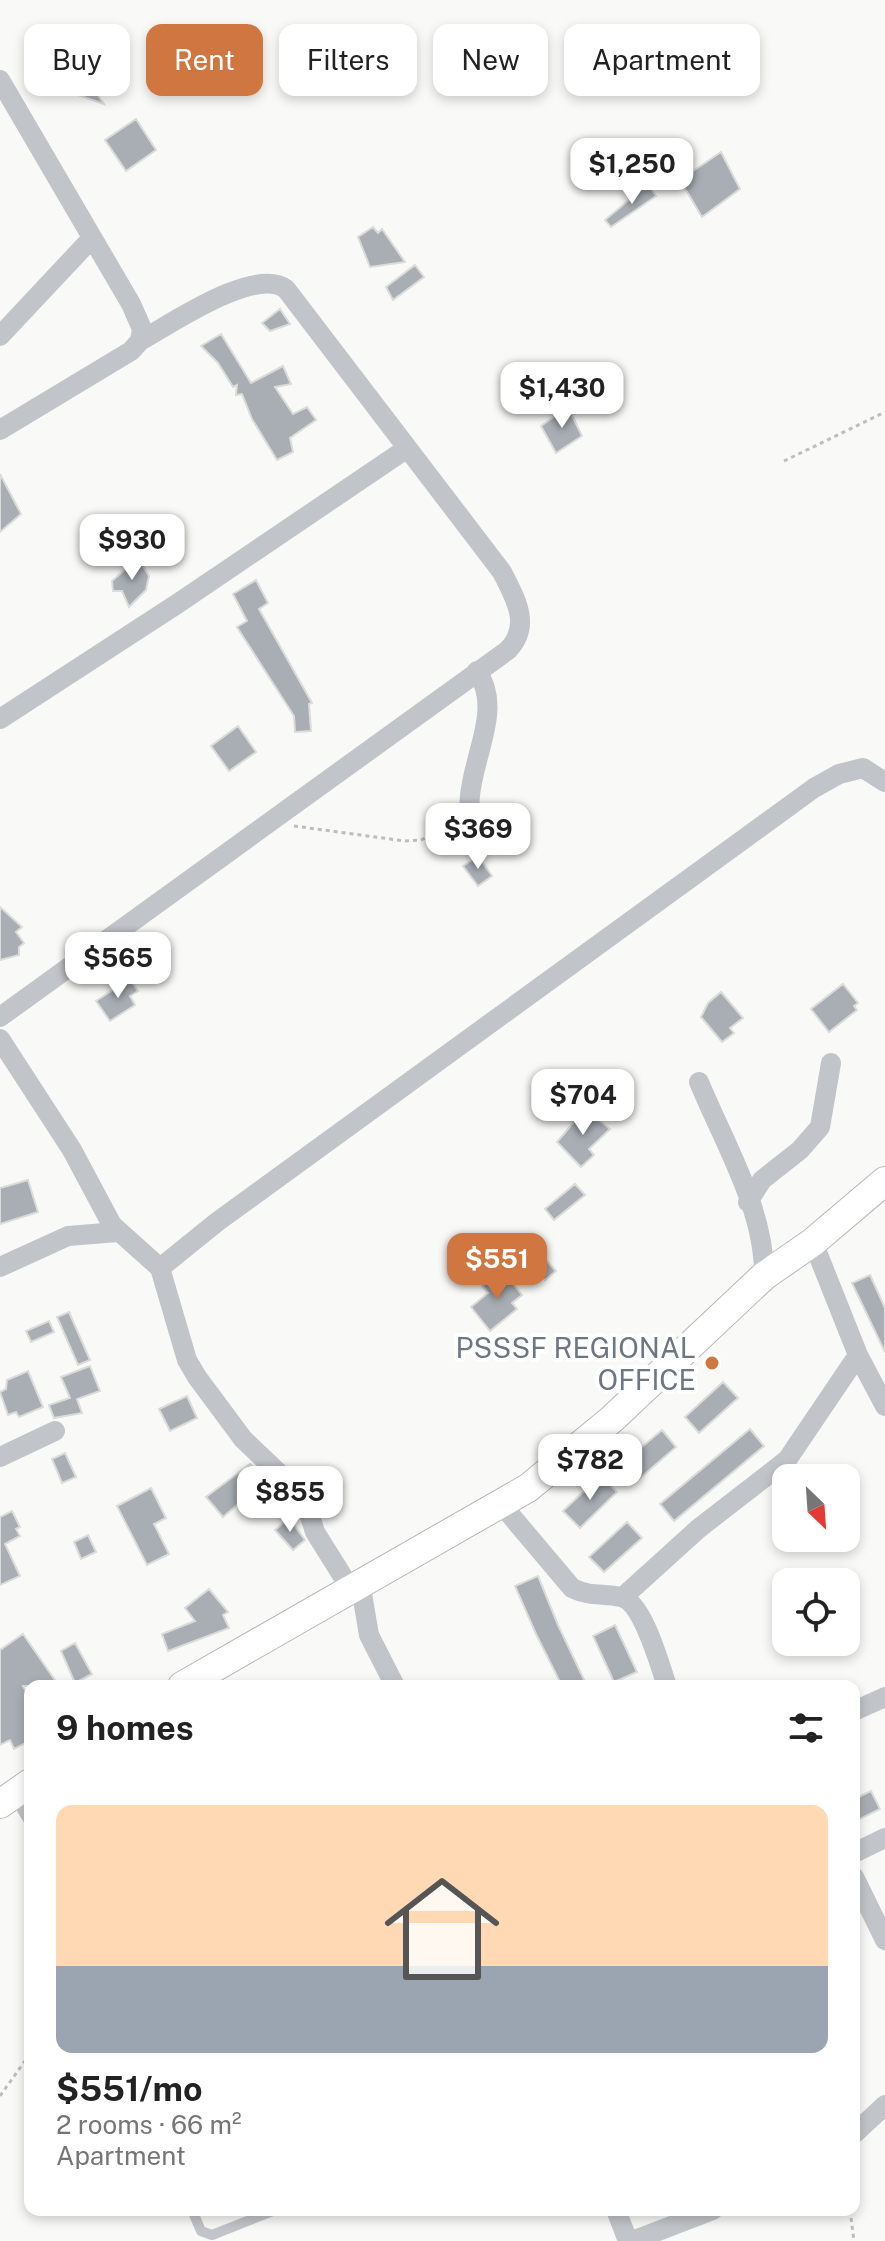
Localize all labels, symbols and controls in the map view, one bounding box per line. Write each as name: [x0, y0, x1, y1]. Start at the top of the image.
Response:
chip: Buy: [24, 24, 130, 96]
chip: Rent: [146, 24, 263, 96]
chip: Filters: [279, 24, 417, 96]
chip: New: [433, 24, 548, 96]
chip: Apartment: [564, 24, 760, 96]
pin: $1,250: [567, 138, 697, 206]
text: $1,250: [588, 148, 676, 179]
pin: $1,430: [497, 362, 627, 430]
text: $1,430: [519, 372, 605, 403]
pin: $930: [85, 514, 179, 582]
text: $930: [98, 524, 166, 555]
pin: $369: [431, 803, 525, 871]
text: $369: [443, 813, 513, 844]
pin: $565: [71, 932, 165, 1000]
text: $565: [83, 942, 153, 973]
pin: $704: [536, 1069, 630, 1137]
text: $704: [549, 1079, 617, 1110]
pin: $551: [450, 1233, 544, 1301]
text: $551: [465, 1243, 529, 1274]
place label: PSSSF REGIONAL OFFICE: [455, 1331, 696, 1396]
marker: PSSSF REGIONAL OFFICE: [703, 1354, 721, 1372]
pin: $782: [543, 1434, 637, 1502]
text: $782: [556, 1444, 624, 1475]
north arrow: [772, 1464, 860, 1552]
map controls: [772, 1464, 860, 1656]
pin: $855: [243, 1466, 337, 1534]
text: $855: [255, 1476, 325, 1507]
button: locate: [772, 1568, 860, 1656]
icon: filters: [784, 1706, 828, 1750]
text: 9 homes: [56, 1708, 194, 1748]
icon: home: [370, 1857, 514, 2001]
text: $551/mo: [56, 2069, 203, 2109]
text: 2 rooms · 66 m²: [56, 2109, 242, 2140]
text: Apartment: [56, 2140, 186, 2171]

